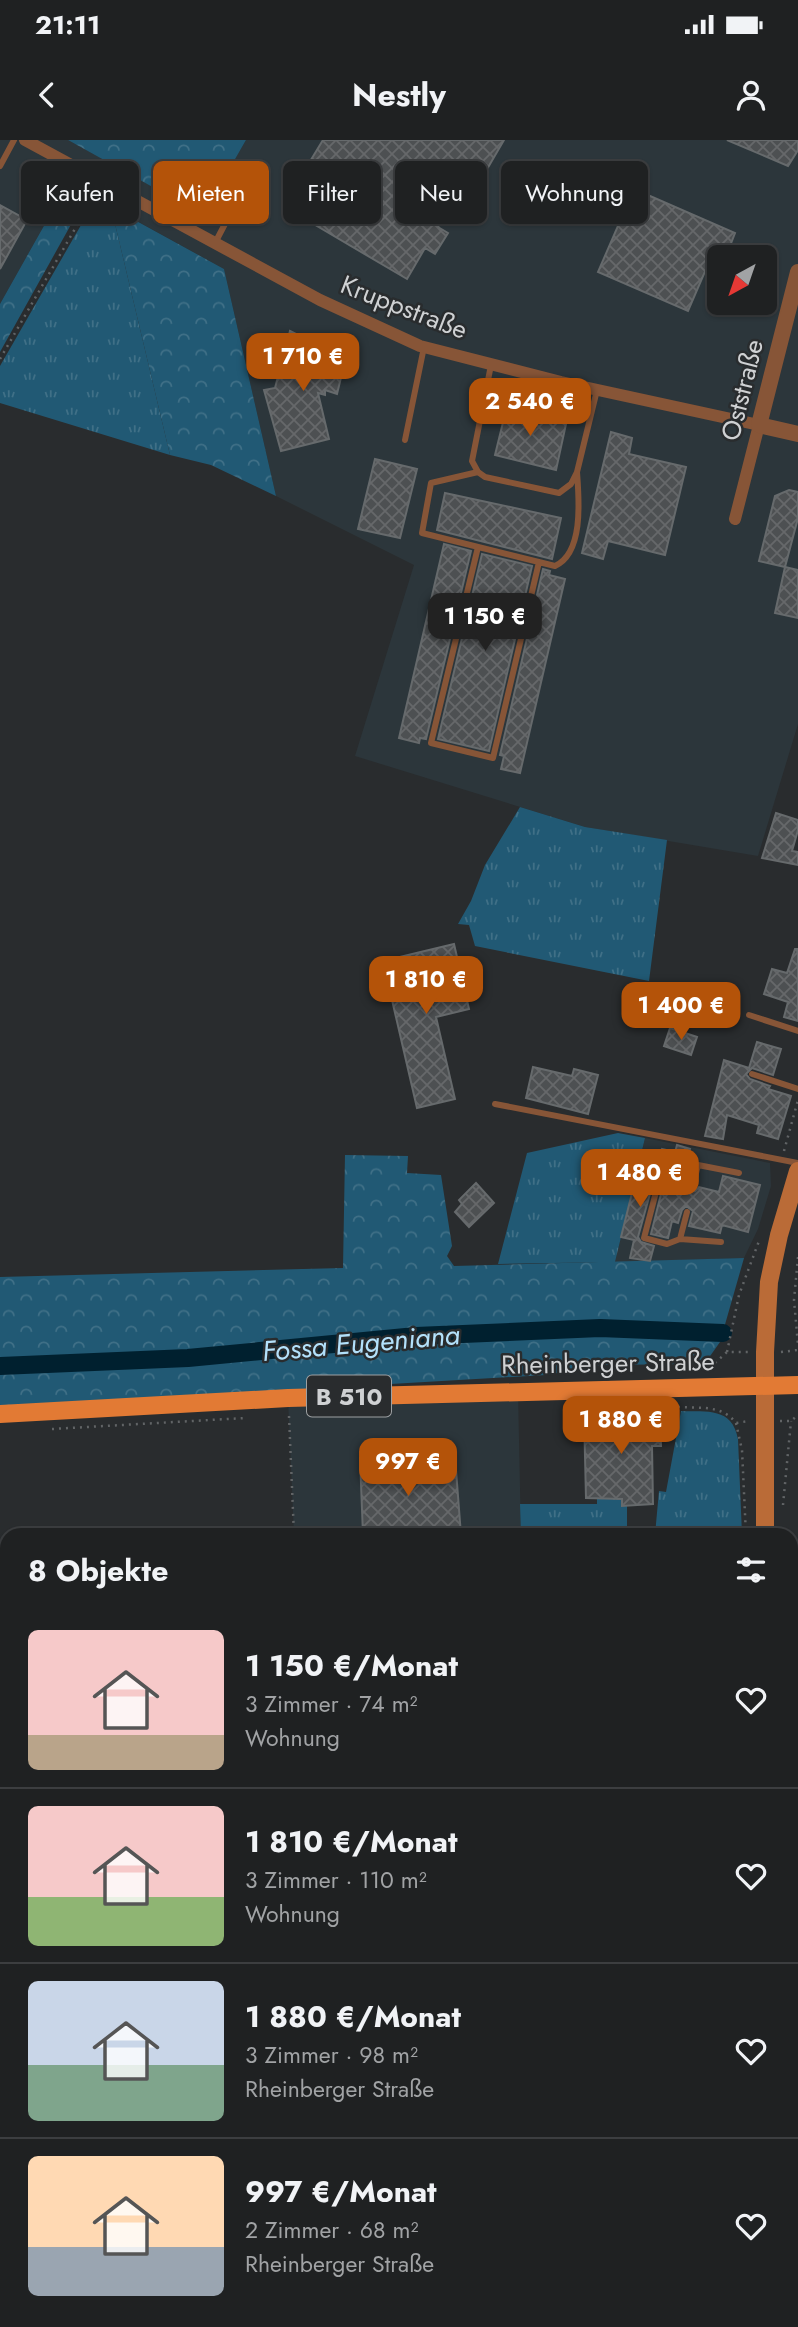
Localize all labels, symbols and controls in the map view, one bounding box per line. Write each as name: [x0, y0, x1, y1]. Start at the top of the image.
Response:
text: 21:11: [35, 6, 100, 44]
text: Nestly: [352, 72, 446, 118]
icon: back: [28, 76, 66, 114]
icon: person: [732, 76, 770, 114]
chip: Kaufen: [21, 161, 139, 224]
chip: Mieten: [153, 161, 269, 224]
chip: Filter: [283, 161, 381, 224]
chip: Neu: [395, 161, 487, 224]
chip: Wohnung: [501, 161, 648, 224]
north arrow: [707, 245, 777, 315]
map controls: [707, 245, 777, 315]
street label: Kruppstraße: [335, 265, 473, 349]
pin: 1 710 €: [238, 334, 368, 393]
street label: Oststraße: [711, 335, 773, 445]
text: 1 710 €: [262, 339, 344, 373]
pin: 2 540 €: [465, 378, 595, 438]
text: 2 540 €: [485, 384, 575, 418]
pin: 1 150 €: [420, 594, 550, 653]
text: 1 150 €: [444, 599, 526, 633]
pin: 1 810 €: [361, 956, 491, 1016]
text: 1 810 €: [385, 962, 467, 996]
pin: 1 400 €: [616, 982, 746, 1042]
text: 1 400 €: [637, 988, 725, 1022]
pin: 1 480 €: [575, 1150, 705, 1209]
text: 1 480 €: [597, 1155, 683, 1189]
water label: Fossa Eugeniana: [260, 1314, 462, 1372]
street label: Rheinberger Straße: [501, 1342, 715, 1384]
road number: B 510: [307, 1376, 391, 1416]
pin: 1 880 €: [556, 1396, 686, 1456]
text: 1 880 €: [579, 1402, 663, 1436]
pin: 997 €: [359, 1438, 457, 1498]
text: 997 €: [375, 1444, 441, 1478]
text: 8 Objekte: [28, 1549, 168, 1592]
icon: filters: [732, 1551, 770, 1589]
text: 1 150 €/Monat: [245, 1644, 458, 1687]
icon: home: [84, 1658, 168, 1742]
icon: heart: [732, 1681, 770, 1719]
text: 3 Zimmer · 74 m²: [245, 1687, 418, 1721]
text: Wohnung: [245, 1721, 340, 1755]
text: 1 810 €/Monat: [245, 1820, 458, 1863]
icon: home: [84, 1834, 168, 1918]
icon: heart: [732, 1857, 770, 1895]
text: 3 Zimmer · 110 m²: [245, 1863, 427, 1897]
text: Wohnung: [245, 1897, 340, 1931]
text: 1 880 €/Monat: [245, 1995, 461, 2038]
icon: home: [84, 2009, 168, 2093]
icon: heart: [732, 2032, 770, 2070]
text: 3 Zimmer · 98 m²: [245, 2038, 418, 2072]
text: Rheinberger Straße: [245, 2072, 434, 2106]
text: 997 €/Monat: [245, 2170, 437, 2213]
icon: home: [84, 2184, 168, 2268]
icon: heart: [732, 2207, 770, 2245]
text: 2 Zimmer · 68 m²: [245, 2213, 418, 2247]
text: Rheinberger Straße: [245, 2247, 434, 2281]

